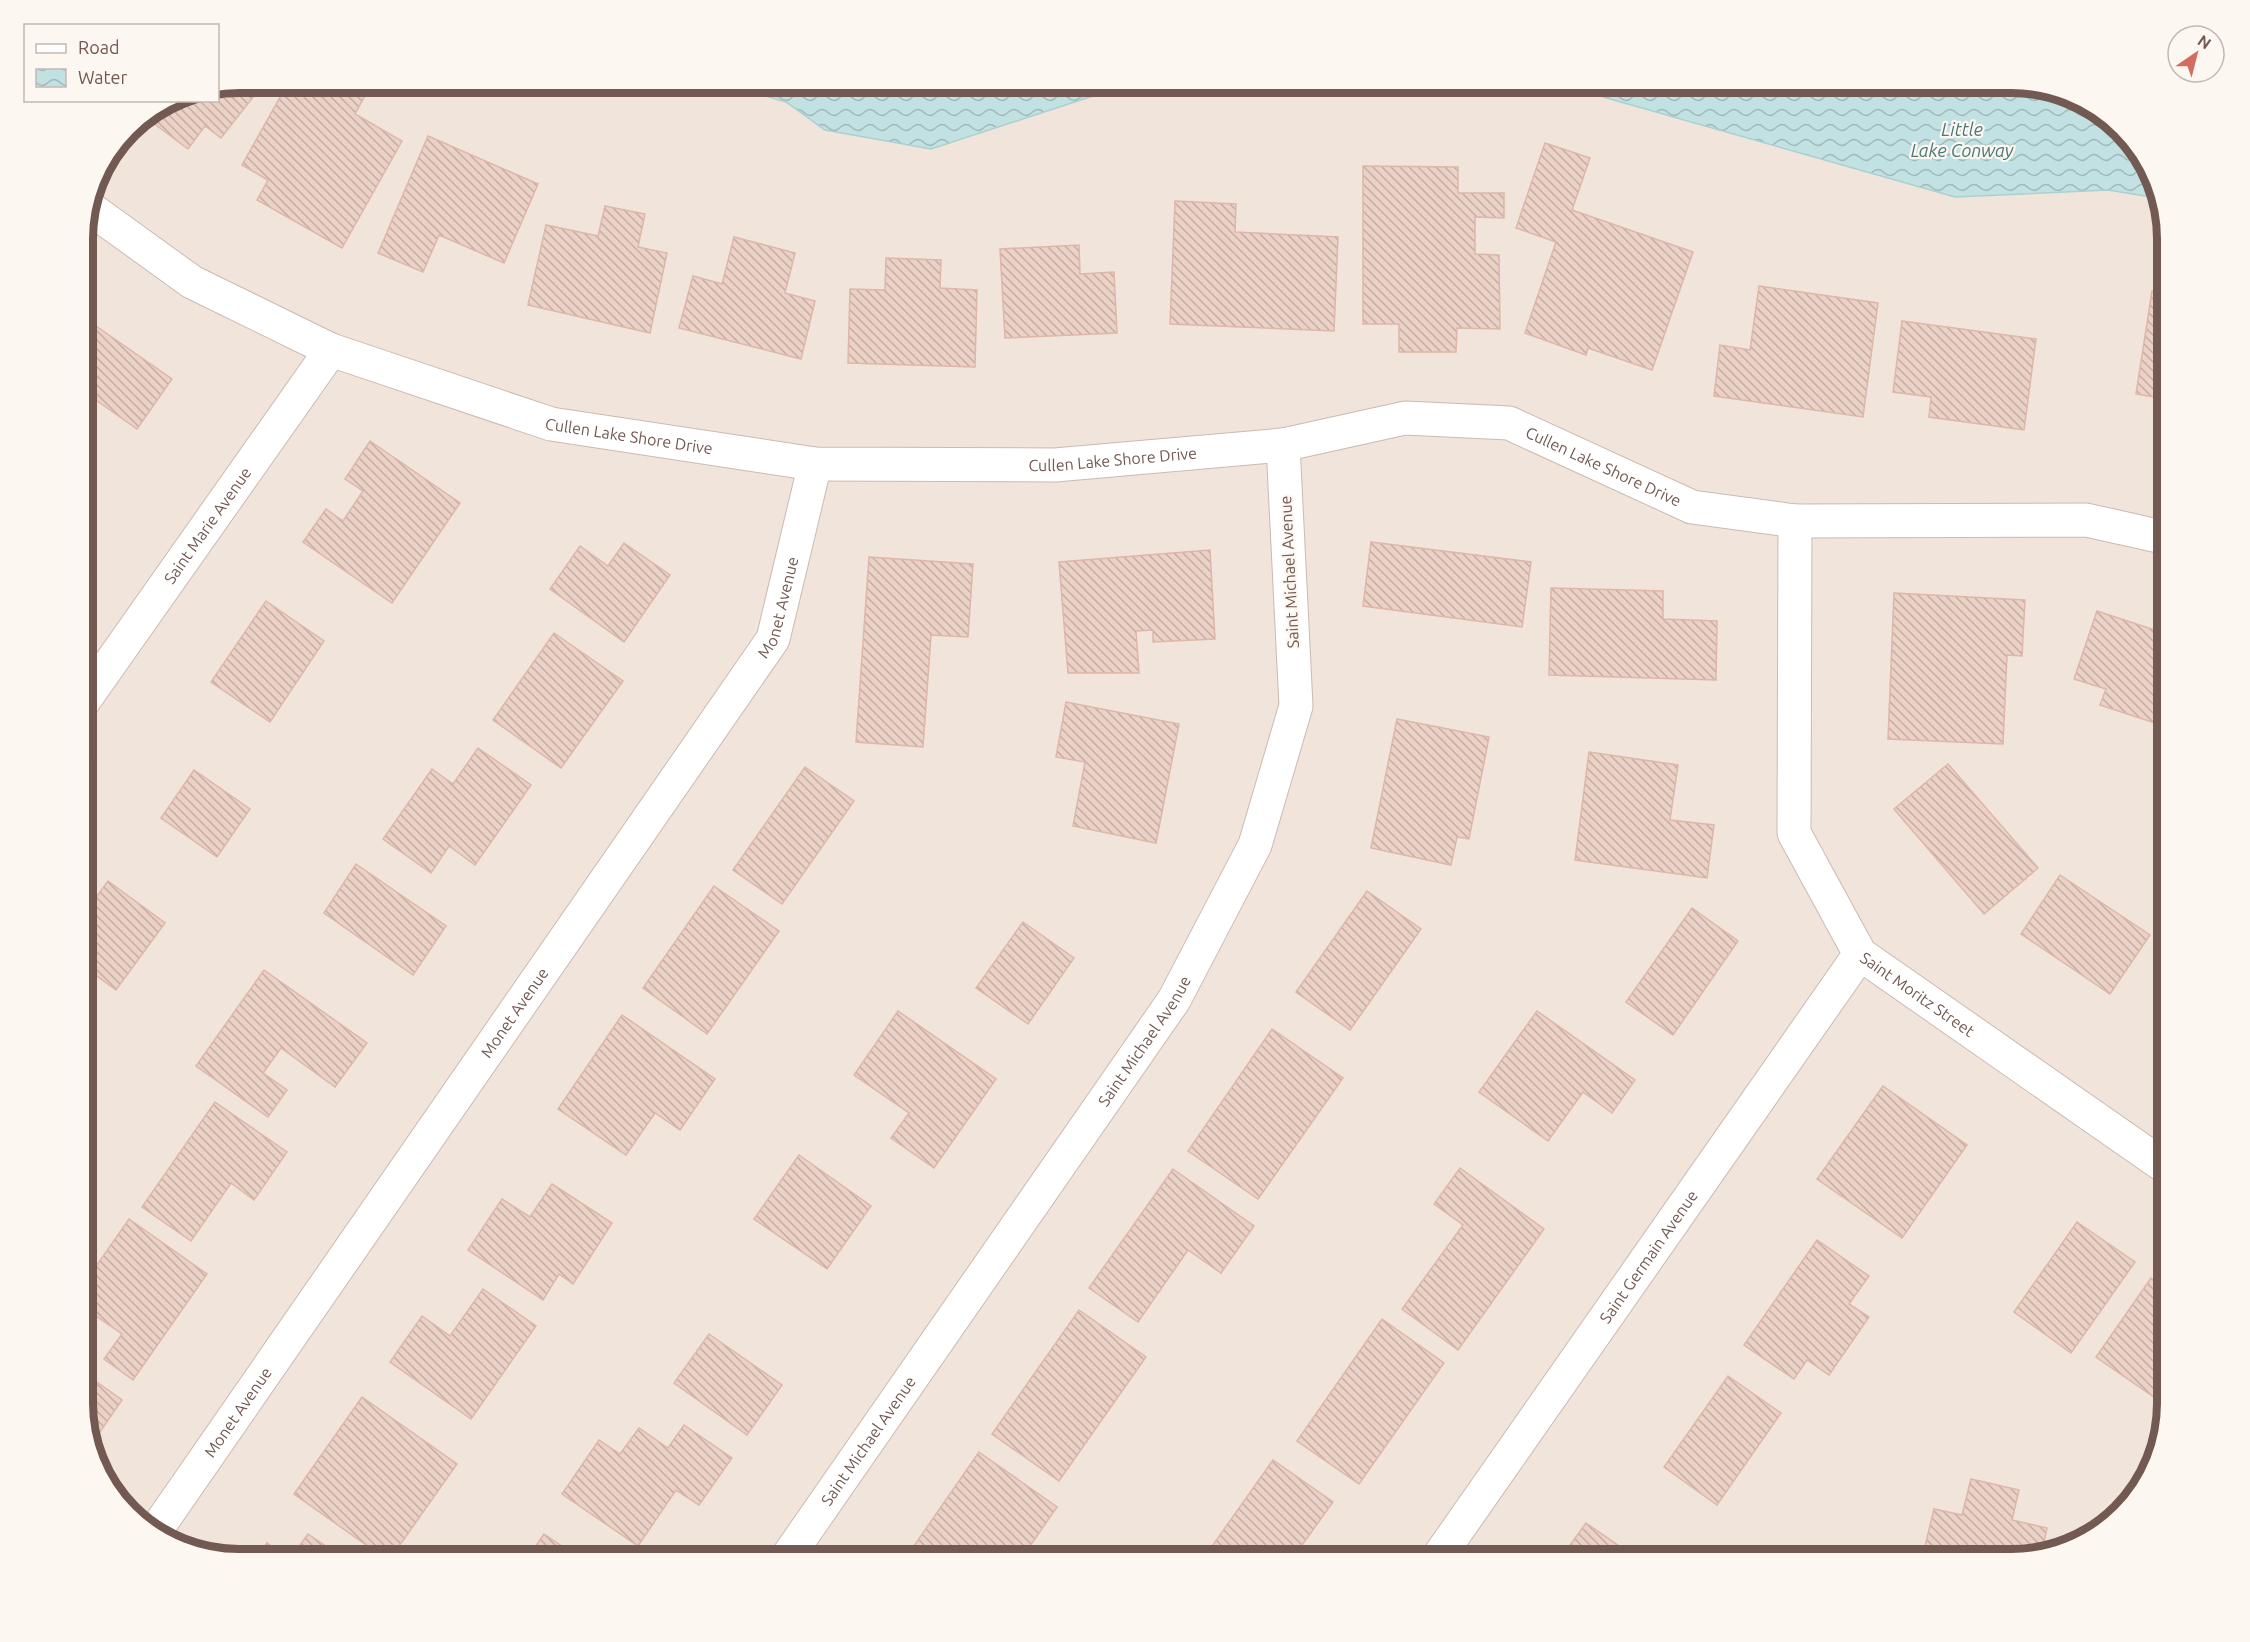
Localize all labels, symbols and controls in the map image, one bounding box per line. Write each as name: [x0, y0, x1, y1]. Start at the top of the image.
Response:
legend: [24, 24, 219, 102]
north arrow: [2166, 24, 2226, 84]
text: N: [2195, 31, 2215, 53]
text: Road: [78, 37, 120, 57]
text: Water: [78, 67, 128, 87]
water label: Little Lake Conway: [1911, 119, 2014, 160]
street label: Cullen Lake Shore Drive: [543, 414, 714, 457]
street label: Cullen Lake Shore Drive: [1523, 423, 1684, 510]
street label: Cullen Lake Shore Drive: [1028, 444, 1198, 474]
street label: Saint Marie Avenue: [160, 464, 255, 587]
street label: Saint Michael Avenue: [1276, 495, 1302, 649]
street label: Monet Avenue: [754, 555, 801, 661]
street label: Saint Moritz Street: [1857, 948, 1979, 1041]
street label: Monet Avenue: [477, 964, 552, 1061]
street label: Saint Michael Avenue: [1094, 973, 1194, 1109]
street label: Saint Germain Avenue: [1596, 1187, 1701, 1326]
street label: Monet Avenue: [200, 1364, 275, 1461]
street label: Saint Michael Avenue: [817, 1373, 919, 1509]

